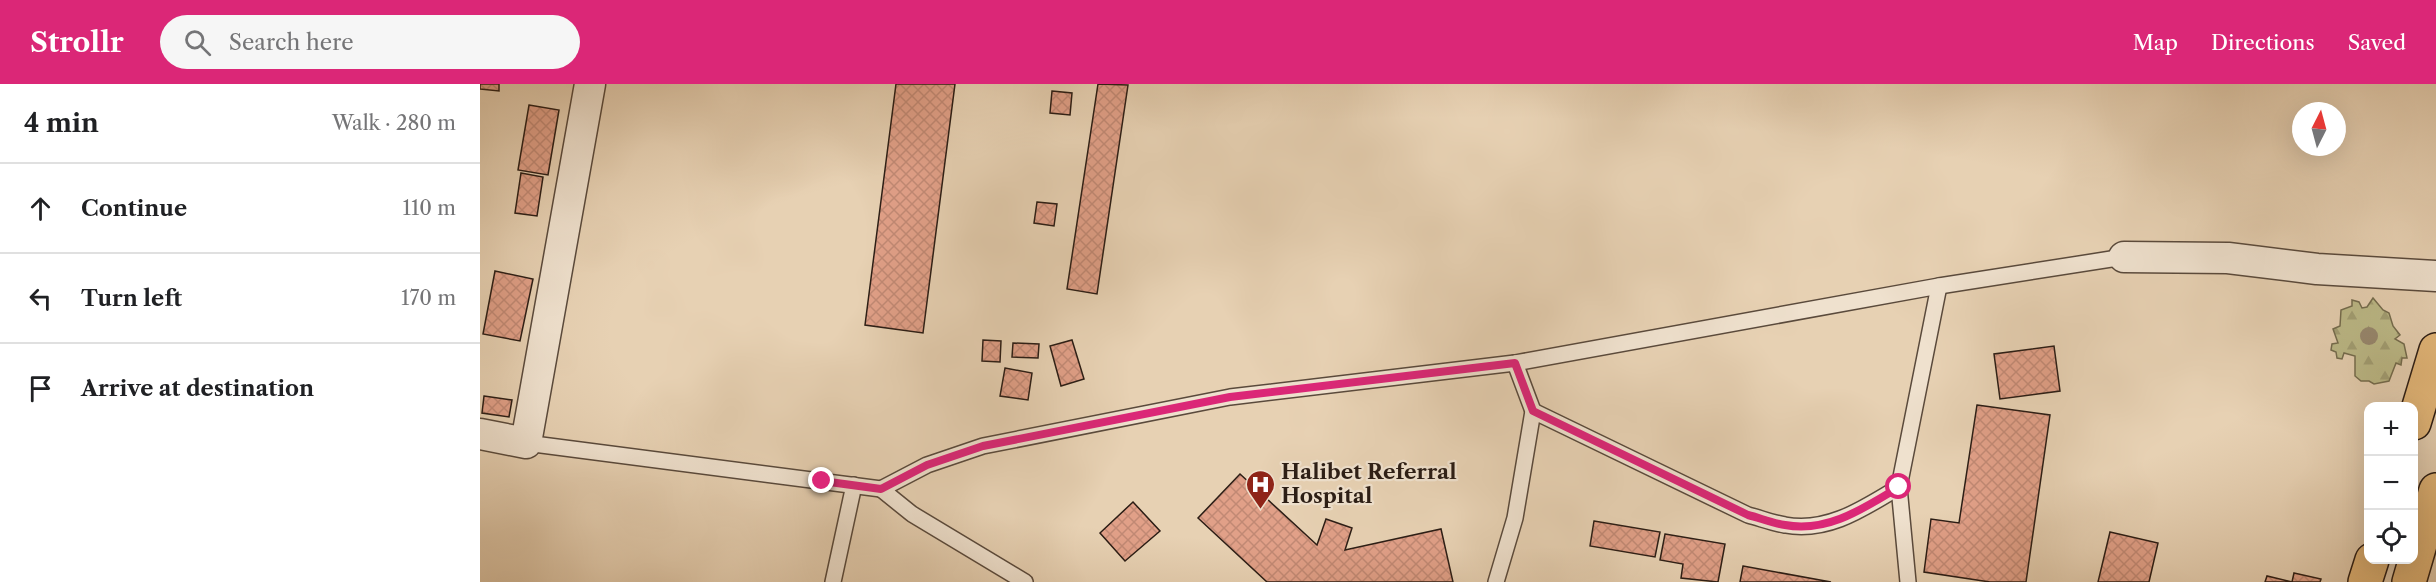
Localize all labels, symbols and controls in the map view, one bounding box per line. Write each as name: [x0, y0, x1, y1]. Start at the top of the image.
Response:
search box: [160, 15, 580, 69]
text: Strollr: [30, 25, 124, 59]
icon: search: [181, 26, 214, 59]
text: Search here: [229, 29, 353, 56]
text: Map: [2133, 30, 2178, 55]
text: Directions: [2211, 30, 2315, 55]
text: Saved: [2348, 30, 2406, 55]
north arrow: [2292, 102, 2346, 156]
text: 4 min: [24, 107, 99, 139]
text: Walk · 280 m: [332, 111, 456, 135]
icon: ahead: [24, 192, 57, 225]
text: Continue: [81, 195, 187, 222]
text: 110 m: [403, 196, 456, 220]
icon: left: [24, 282, 57, 315]
text: Turn left: [81, 285, 182, 312]
text: 170 m: [401, 286, 456, 310]
icon: arrive: [24, 372, 57, 405]
text: Arrive at destination: [81, 375, 314, 402]
map controls: [2364, 402, 2418, 564]
button: +: [2364, 402, 2418, 456]
button: −: [2364, 456, 2418, 510]
place label: Halibet Referral Hospital: [1281, 459, 1457, 508]
route end: [808, 467, 834, 493]
hospital icon: Halibet Referral Hospital: [1244, 468, 1276, 510]
route start: [1885, 473, 1911, 499]
button: locate: [2364, 510, 2418, 564]

